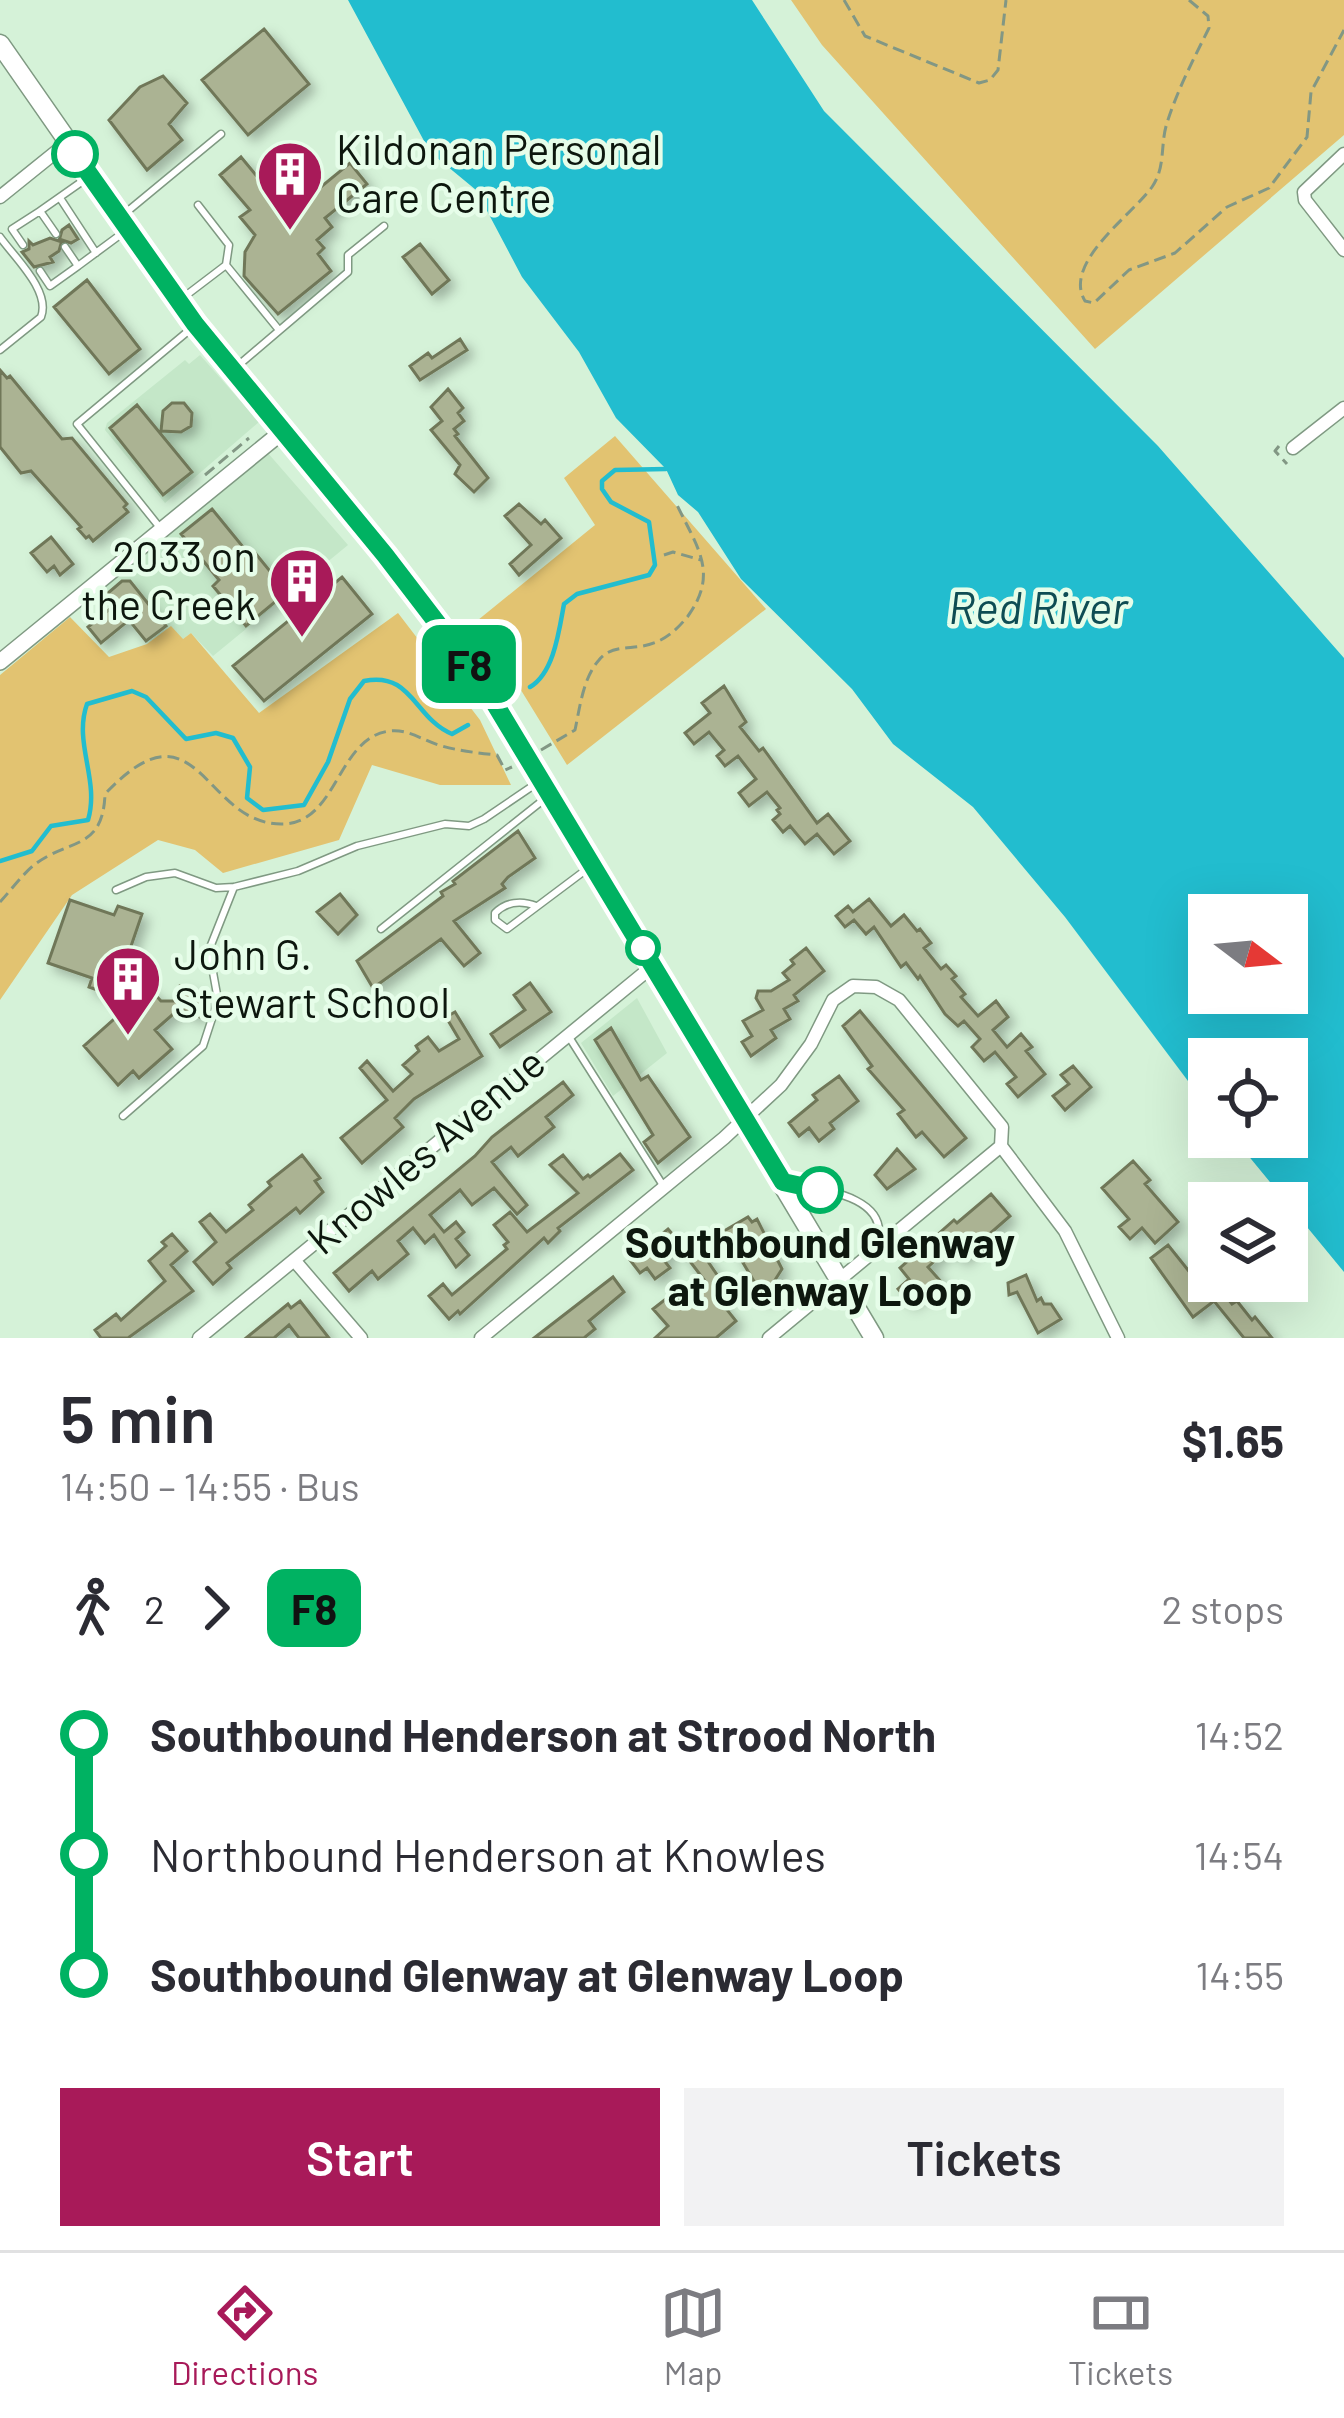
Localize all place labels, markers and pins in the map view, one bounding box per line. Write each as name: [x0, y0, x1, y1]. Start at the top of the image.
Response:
place label: Kildonan Personal Care Centre: [336, 123, 662, 221]
unlabelled marker: [53, 132, 97, 176]
building icon: Kildonan Personal Care Centre: [255, 139, 325, 233]
place label: 2033 on the Creek: [81, 530, 256, 628]
building icon: 2033 on the Creek: [267, 546, 337, 640]
place label: John G. Stewart School: [174, 928, 450, 1026]
unlabelled marker: [627, 932, 659, 964]
building icon: John G. Stewart School: [93, 944, 163, 1038]
marker: Southbound Glenway at Glenway Loop: [798, 1168, 842, 1212]
place label: Southbound Glenway at Glenway Loop: [625, 1216, 1015, 1315]

